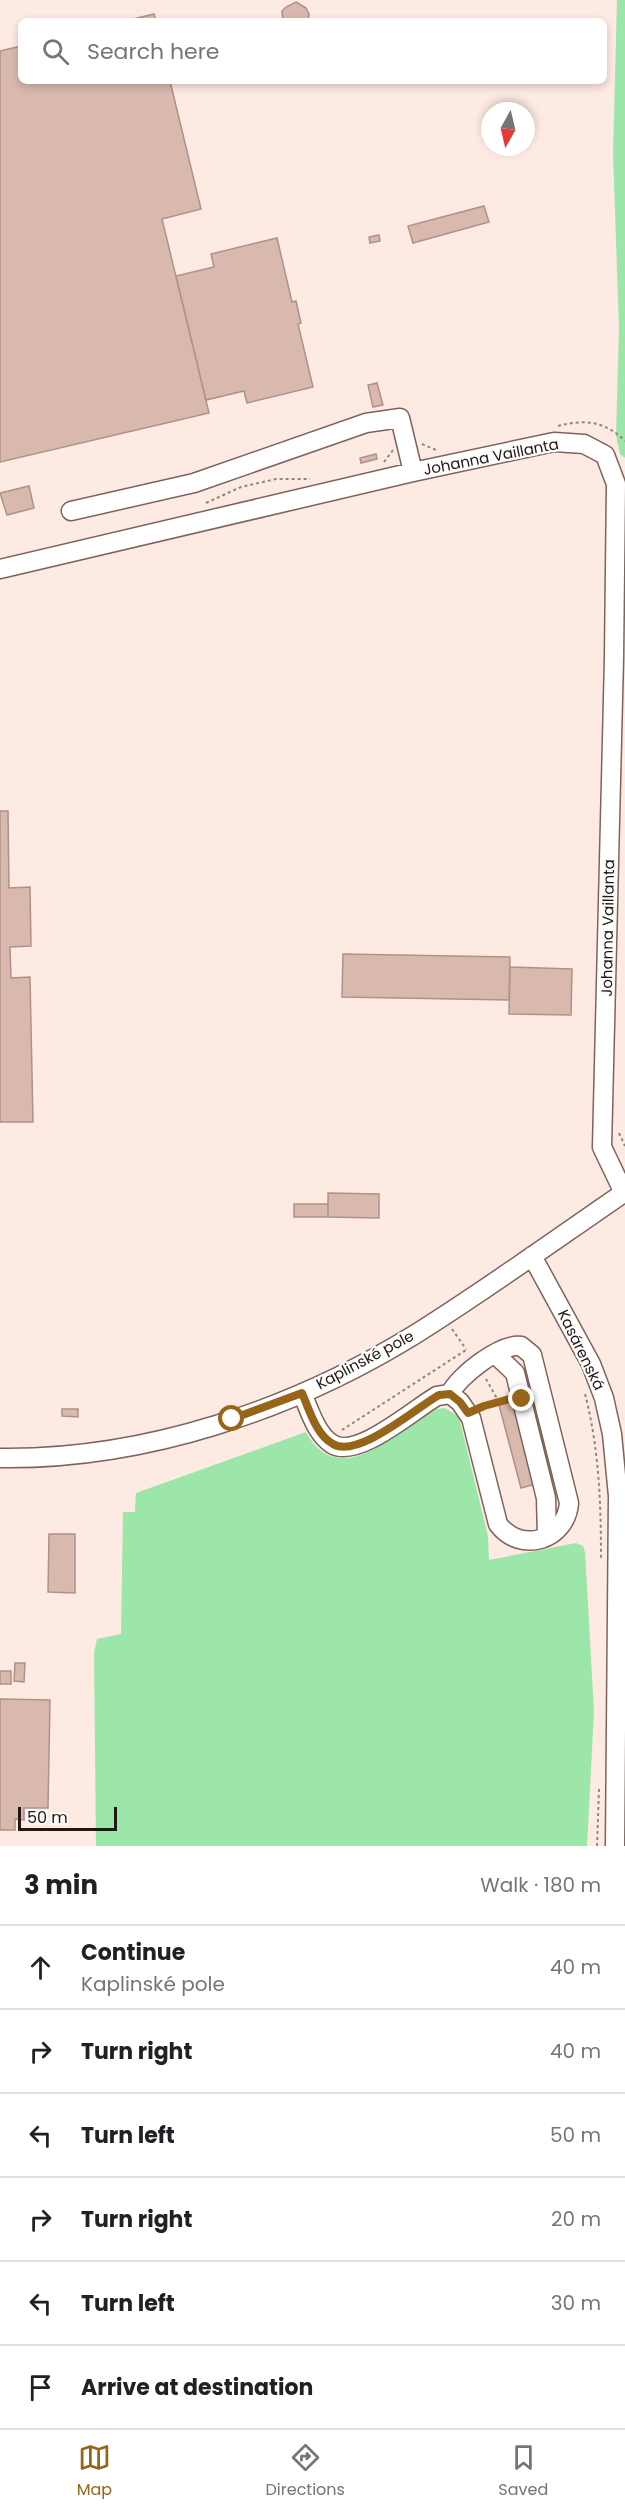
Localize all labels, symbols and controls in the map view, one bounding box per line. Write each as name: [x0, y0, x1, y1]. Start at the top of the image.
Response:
search box: [18, 18, 607, 84]
icon: search: [39, 35, 72, 68]
text: Search here: [87, 36, 220, 67]
north arrow: [481, 102, 535, 156]
street label: Johanna Vaillanta: [421, 433, 560, 480]
street label: Johanna Vaillanta: [596, 859, 619, 997]
street label: Kasárenská: [553, 1306, 610, 1394]
street label: Kaplinské pole: [312, 1325, 417, 1394]
route end: [508, 1385, 534, 1411]
route start: [218, 1405, 244, 1431]
scale bar: [18, 1804, 117, 1832]
text: 50 m: [27, 1806, 68, 1829]
text: 3 min: [24, 1867, 98, 1903]
text: Walk · 180 m: [480, 1871, 601, 1899]
text: Continue: [81, 1937, 185, 1968]
icon: ahead: [24, 1951, 57, 1984]
text: 40 m: [550, 1953, 601, 1981]
text: Kaplinské pole: [81, 1970, 225, 1998]
icon: right: [24, 2035, 57, 2068]
text: Turn right: [81, 2036, 192, 2067]
text: 40 m: [550, 2037, 601, 2065]
icon: left: [24, 2119, 57, 2152]
text: Turn left: [81, 2120, 175, 2151]
text: 50 m: [550, 2121, 601, 2149]
icon: right: [24, 2203, 57, 2236]
text: Turn right: [81, 2204, 192, 2235]
text: 20 m: [551, 2205, 601, 2233]
icon: left: [24, 2287, 57, 2320]
text: Turn left: [81, 2288, 175, 2319]
text: 30 m: [551, 2289, 601, 2317]
icon: arrive: [24, 2371, 57, 2404]
text: Arrive at destination: [81, 2372, 313, 2403]
tab: Map: [77, 2441, 112, 2502]
tab: Directions: [266, 2441, 345, 2502]
tab: Saved: [498, 2441, 548, 2502]

